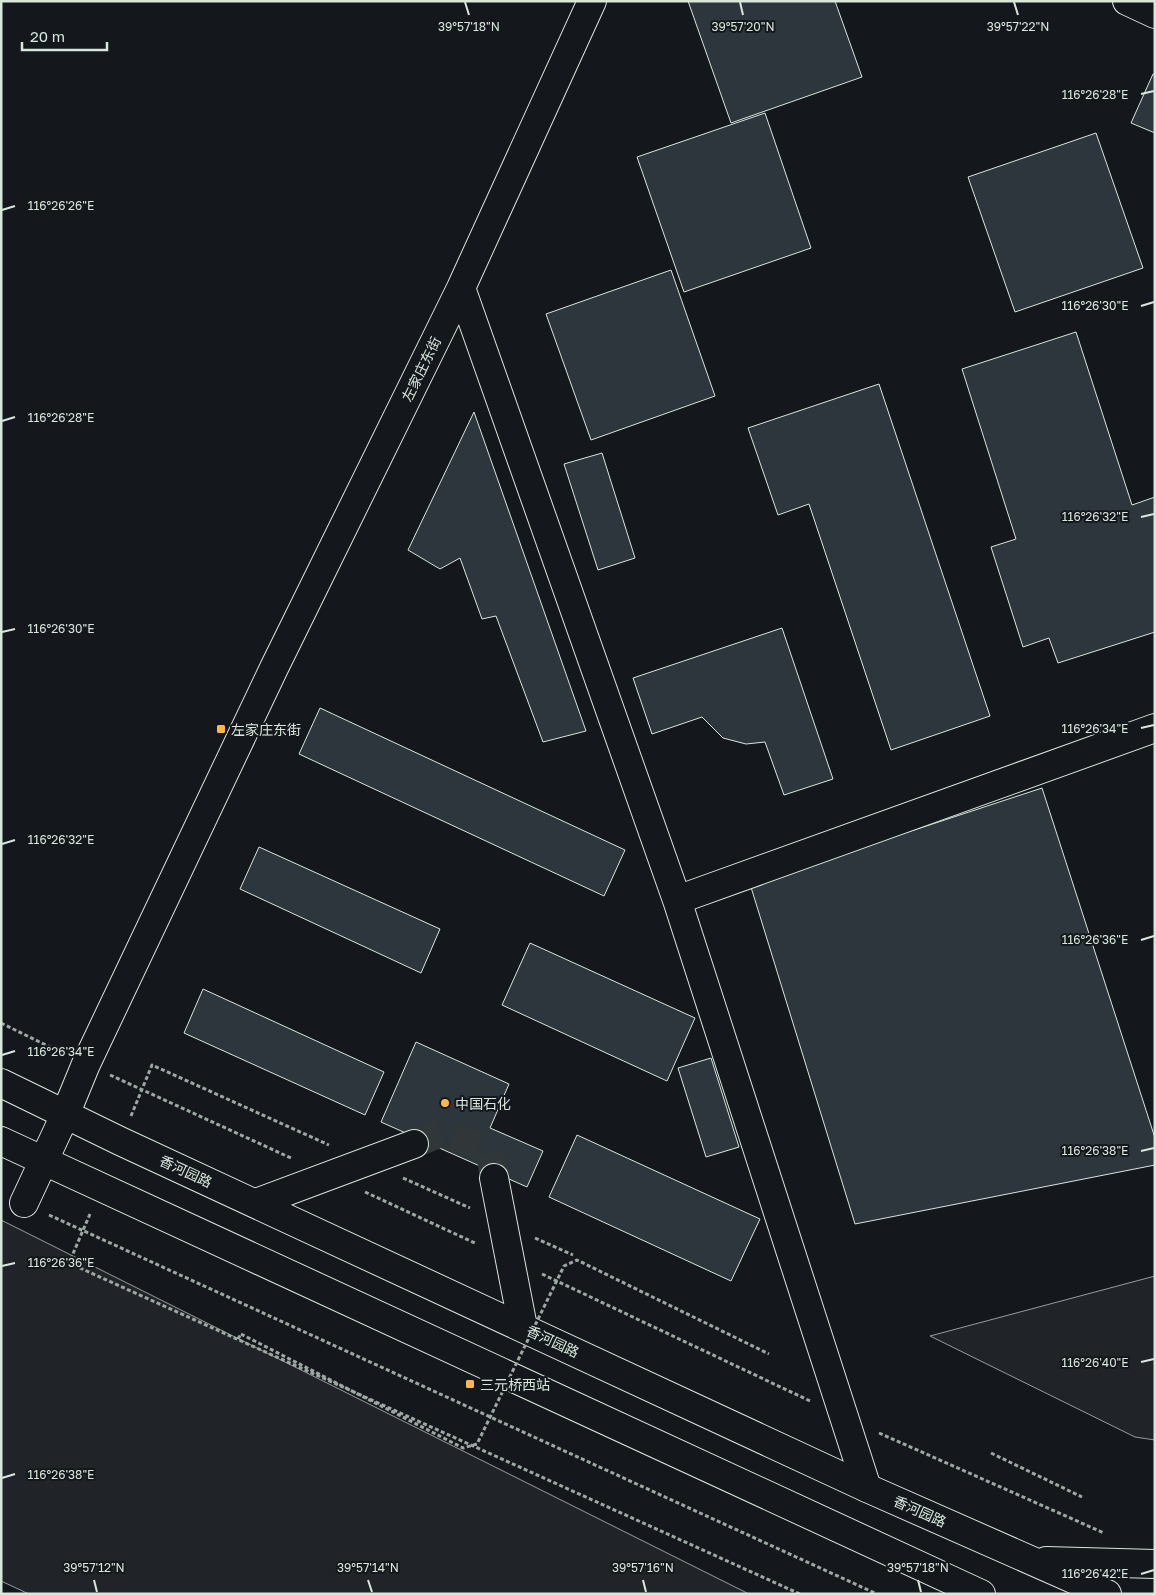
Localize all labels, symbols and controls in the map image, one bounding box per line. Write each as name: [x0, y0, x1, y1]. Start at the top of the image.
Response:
text: 39°57'18"N: [438, 19, 500, 34]
text: 39°57'20"N: [711, 19, 775, 34]
text: 39°57'22"N: [987, 19, 1049, 34]
scale bar: [22, 20, 108, 52]
text: 20 m: [30, 27, 65, 45]
text: 116°26'28"E: [1062, 87, 1128, 102]
text: 116°26'26"E: [28, 198, 94, 213]
text: 116°26'30"E: [1062, 298, 1128, 313]
street label: 左家庄东街: [398, 334, 444, 404]
text: 116°26'28"E: [28, 410, 94, 425]
text: 116°26'32"E: [1062, 509, 1128, 524]
text: 116°26'30"E: [28, 621, 94, 636]
place label: 左家庄东街: [231, 721, 301, 738]
text: 116°26'34"E: [1062, 721, 1128, 736]
marker: 左家庄东街: [215, 723, 227, 735]
text: 116°26'32"E: [28, 832, 94, 847]
text: 116°26'36"E: [1062, 932, 1128, 947]
text: 116°26'34"E: [28, 1044, 94, 1059]
place label: 中国石化: [455, 1095, 511, 1112]
marker: 中国石化: [439, 1097, 451, 1109]
text: 116°26'38"E: [1062, 1143, 1128, 1158]
street label: 香河园路: [157, 1151, 215, 1191]
text: 116°26'36"E: [28, 1255, 94, 1270]
street label: 香河园路: [524, 1321, 582, 1361]
text: 116°26'40"E: [1061, 1355, 1129, 1370]
place label: 三元桥西站: [480, 1376, 550, 1393]
marker: 三元桥西站: [464, 1378, 476, 1390]
text: 116°26'38"E: [28, 1467, 94, 1482]
street label: 香河园路: [891, 1492, 949, 1530]
text: 39°57'12"N: [63, 1560, 125, 1575]
text: 39°57'14"N: [337, 1560, 399, 1575]
text: 39°57'16"N: [612, 1560, 674, 1575]
text: 39°57'18"N: [887, 1560, 949, 1575]
text: 116°26'42"E: [1062, 1566, 1128, 1581]

